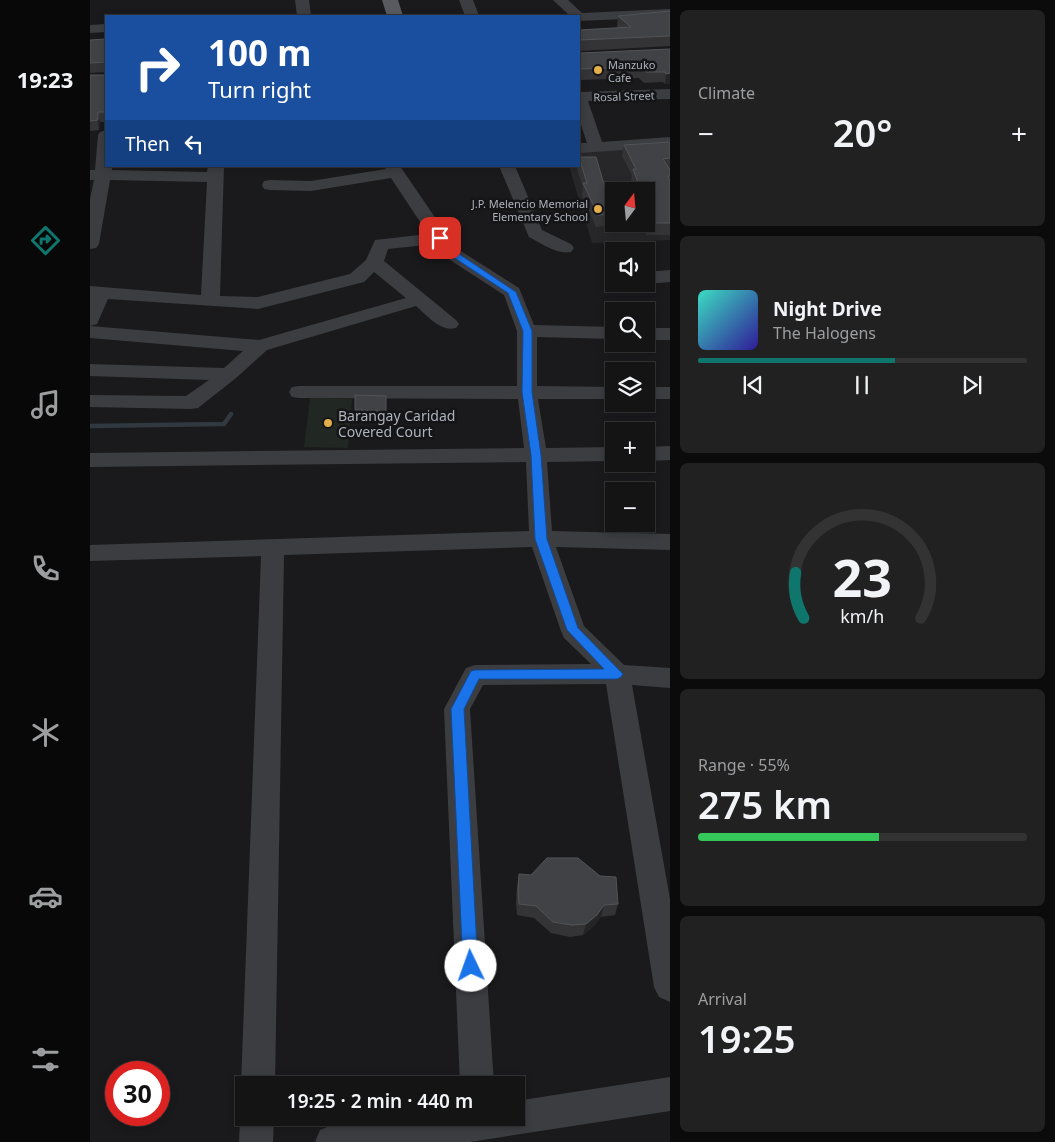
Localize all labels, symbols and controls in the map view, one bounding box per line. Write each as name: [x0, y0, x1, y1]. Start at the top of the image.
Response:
text: 100 m: [208, 29, 311, 76]
icon: right: [125, 35, 190, 100]
place label: Manzuko Cafe: [608, 57, 656, 85]
text: 19:23: [17, 64, 73, 94]
marker: Manzuko Cafe: [592, 64, 604, 76]
text: Turn right: [208, 74, 311, 104]
text: Climate: [698, 82, 755, 104]
street label: Rosal Street: [593, 87, 655, 105]
text: 20°: [833, 106, 892, 158]
text: −: [698, 114, 714, 152]
text: +: [1011, 114, 1027, 152]
icon: left: [180, 130, 208, 158]
text: Then: [125, 131, 170, 157]
north arrow: [605, 182, 655, 232]
map controls: [605, 182, 655, 532]
place label: J.P. Melencio Memorial Elementary School: [471, 196, 588, 224]
marker: J.P. Melencio Memorial Elementary School: [592, 203, 604, 215]
pin: [419, 217, 461, 259]
icon: directions: [28, 223, 63, 258]
icon: arrive: [426, 224, 454, 252]
button: sound: [605, 242, 655, 292]
text: Night Drive: [773, 296, 882, 322]
button: search: [605, 302, 655, 352]
text: The Halogens: [773, 322, 876, 344]
button: layers: [605, 362, 655, 412]
icon: previous: [739, 371, 767, 399]
icon: pause: [848, 371, 876, 399]
icon: next: [958, 371, 986, 399]
icon: music: [28, 387, 63, 422]
place label: Barangay Caridad Covered Court: [338, 406, 455, 441]
marker: Barangay Caridad Covered Court: [322, 417, 334, 429]
button: +: [605, 422, 655, 472]
button: −: [605, 482, 655, 532]
text: 23: [833, 541, 892, 612]
icon: phone: [28, 551, 63, 586]
text: km/h: [841, 604, 884, 628]
icon: climate: [28, 715, 63, 750]
text: Range · 55%: [698, 754, 790, 776]
text: 275 km: [698, 778, 832, 830]
icon: car: [28, 879, 63, 914]
position arrow: [444, 939, 496, 991]
text: Arrival: [698, 988, 747, 1010]
text: 19:25: [698, 1012, 795, 1064]
icon: filters: [28, 1042, 63, 1077]
speed limit sign: 30: [105, 1061, 170, 1126]
text: 19:25 · 2 min · 440 m: [287, 1088, 473, 1114]

